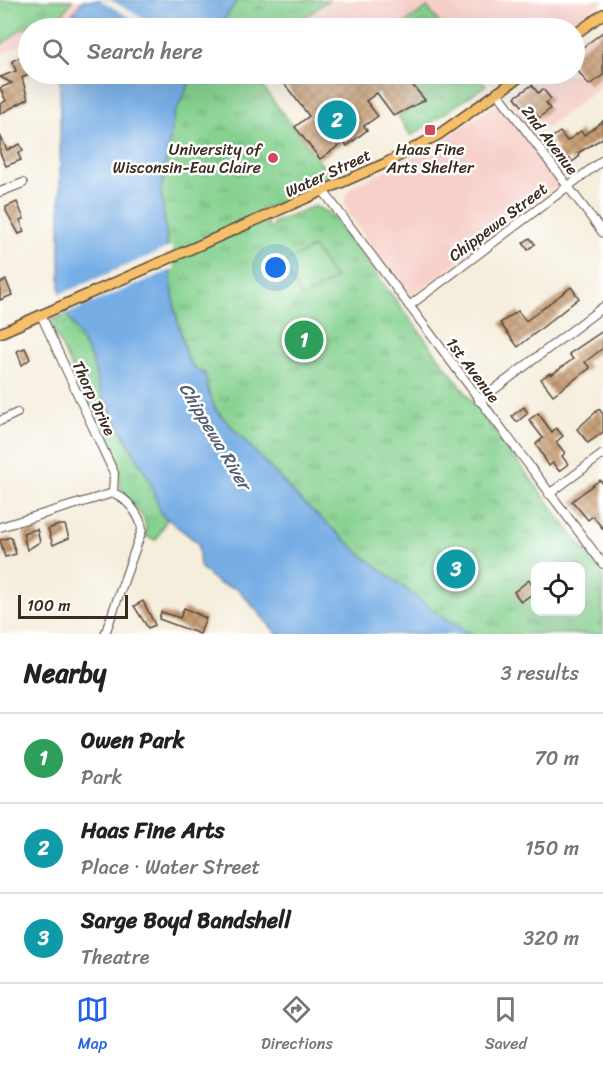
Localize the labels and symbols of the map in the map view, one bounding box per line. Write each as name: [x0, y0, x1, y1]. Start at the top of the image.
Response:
pin: 2: [318, 98, 356, 142]
street label: 2nd Avenue: [514, 99, 586, 182]
marker: Haas Fine Arts Shelter: [423, 123, 437, 137]
place label: University of Wisconsin-Eau Claire: [113, 135, 263, 182]
place label: Haas Fine Arts Shelter: [385, 135, 475, 182]
street label: Water Street: [280, 140, 376, 206]
marker: University of Wisconsin-Eau Claire: [266, 151, 280, 165]
street label: Chippewa Street: [442, 175, 554, 269]
your location: [261, 253, 290, 282]
pin: 1: [284, 318, 324, 362]
street label: 1st Avenue: [438, 331, 508, 409]
street label: Thorp Drive: [64, 355, 124, 441]
water label: Chippewa River: [170, 376, 262, 499]
pin: 3: [436, 546, 476, 592]
scale bar: [18, 592, 128, 620]

